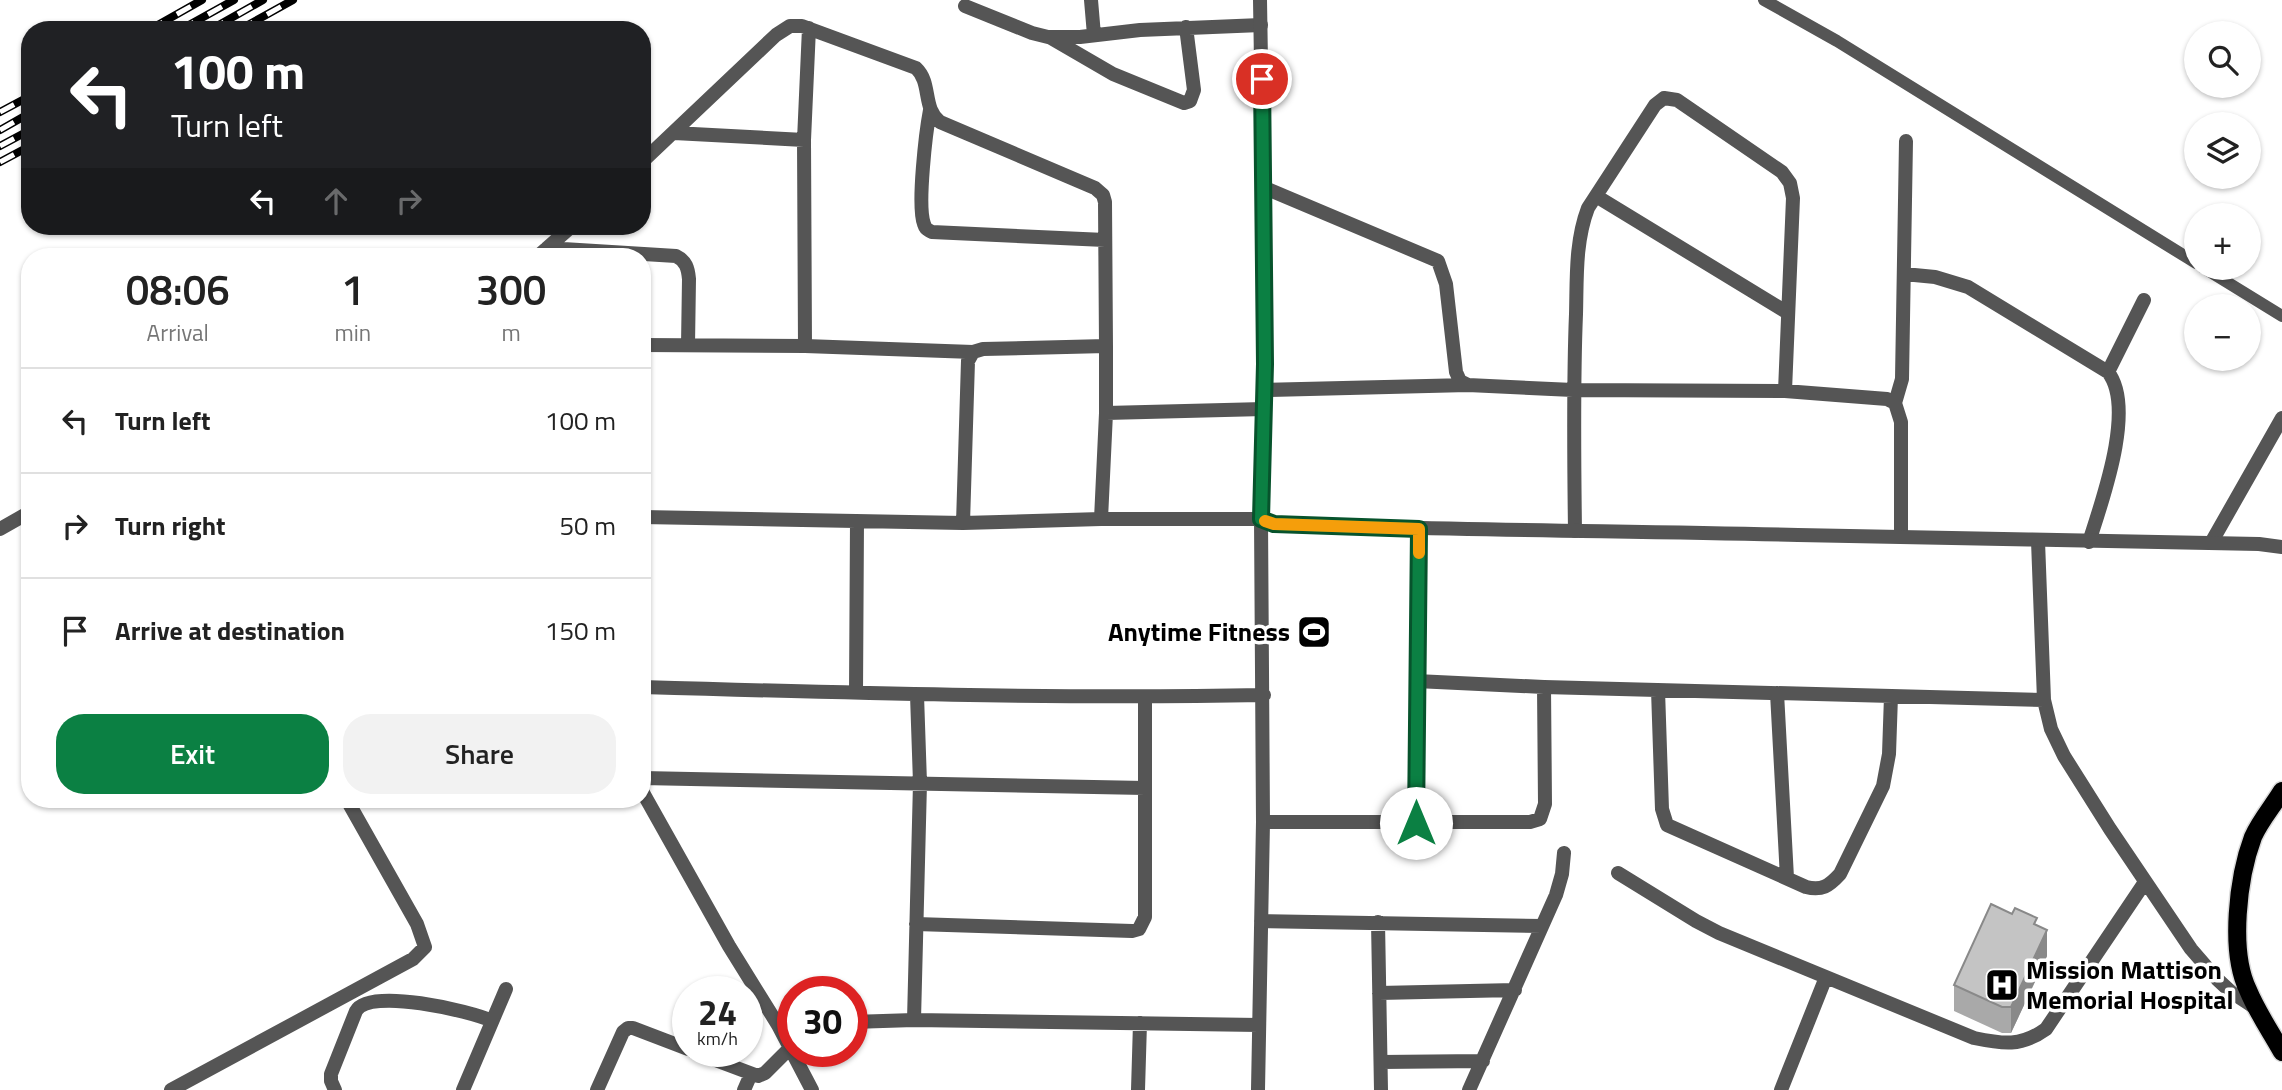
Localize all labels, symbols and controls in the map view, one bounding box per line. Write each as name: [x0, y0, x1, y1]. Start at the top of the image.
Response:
map controls: [2184, 21, 2261, 371]
button: search: [2184, 21, 2261, 98]
text: 100 m: [171, 33, 305, 108]
icon: left: [56, 49, 147, 140]
pin: [1232, 49, 1292, 109]
icon: arrive: [1243, 60, 1281, 98]
text: Turn left: [171, 101, 283, 149]
button: layers: [2184, 112, 2261, 189]
icon: left: [244, 182, 282, 220]
icon: ahead: [317, 182, 355, 220]
icon: right: [390, 182, 428, 220]
button: +: [2184, 203, 2261, 280]
text: 08:06: [126, 257, 230, 321]
text: 1: [341, 257, 365, 321]
text: 300: [476, 257, 546, 321]
button: −: [2184, 294, 2261, 371]
text: Arrival: [147, 315, 209, 350]
text: min: [334, 315, 371, 350]
text: m: [501, 315, 521, 350]
text: Turn left: [115, 401, 210, 440]
text: 100 m: [545, 401, 616, 440]
icon: left: [56, 402, 94, 440]
text: Turn right: [115, 506, 226, 545]
text: 50 m: [559, 506, 616, 545]
icon: right: [56, 507, 94, 545]
text: Arrive at destination: [115, 611, 345, 650]
text: 150 m: [545, 611, 616, 650]
icon: arrive: [56, 612, 94, 650]
place label: Anytime Fitness: [1108, 612, 1290, 651]
sports icon: Anytime Fitness: [1295, 613, 1333, 651]
button: Exit: [56, 714, 329, 794]
button: Share: [343, 714, 616, 794]
position arrow: [1379, 786, 1453, 860]
place label: Mission Mattison Memorial Hospital: [2026, 950, 2234, 1019]
hospital icon: Mission Mattison Memorial Hospital: [1983, 966, 2021, 1004]
speed limit sign: 30: [777, 976, 868, 1067]
text: 24: [698, 985, 737, 1039]
text: km/h: [697, 1025, 738, 1052]

